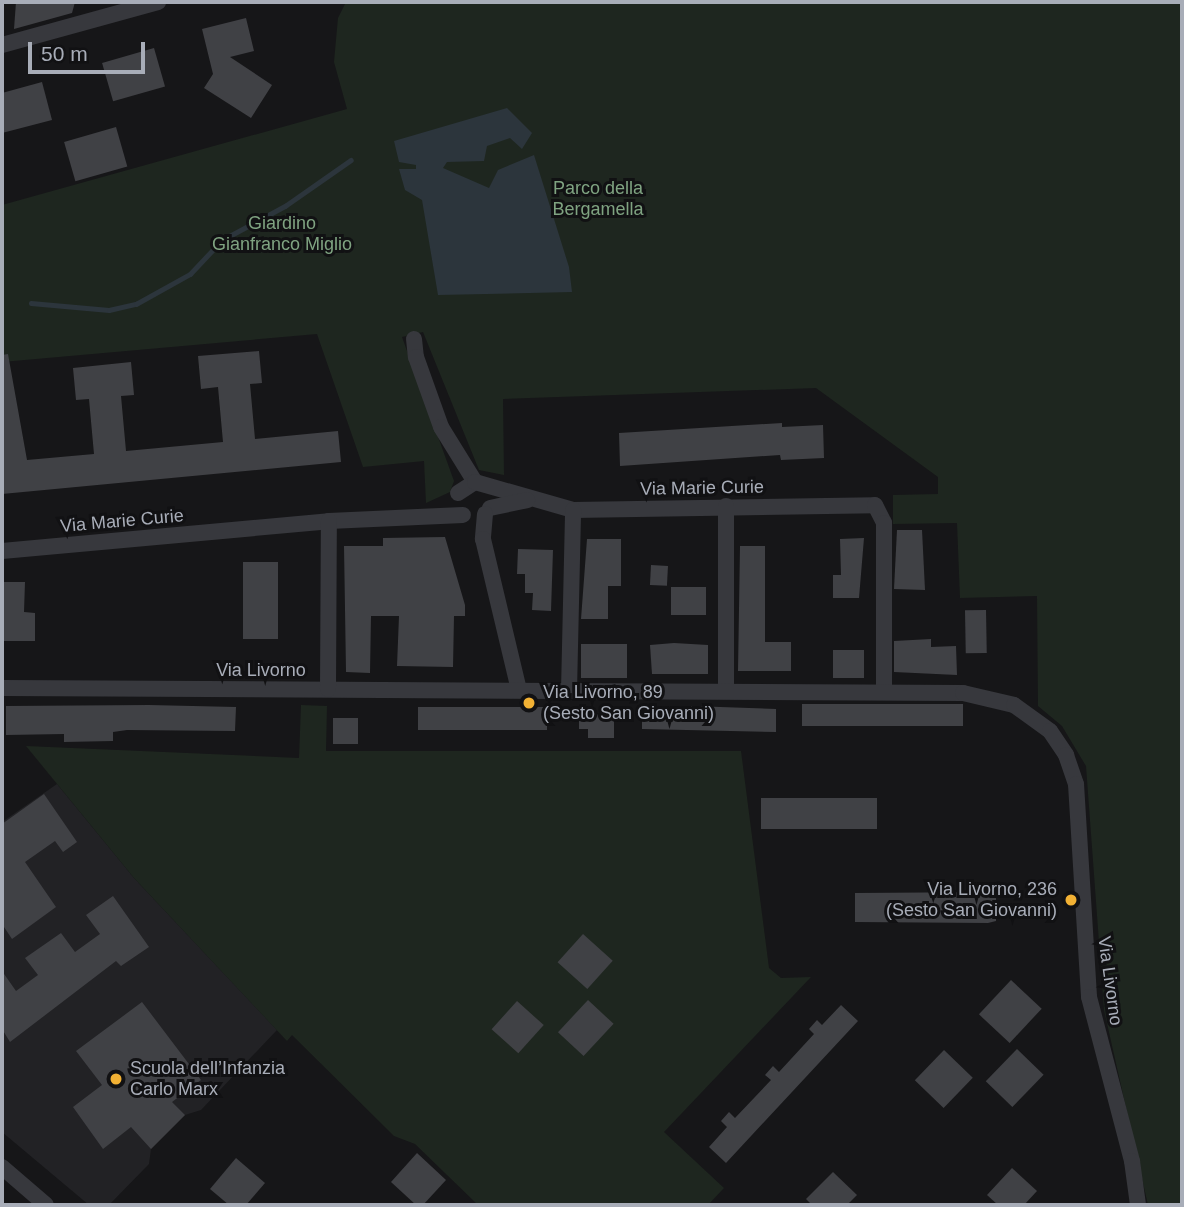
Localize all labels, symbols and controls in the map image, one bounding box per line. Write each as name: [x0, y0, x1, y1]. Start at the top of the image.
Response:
scale bar: [32, 28, 149, 72]
text: 50 m: [41, 42, 88, 65]
park label: Parco della Bergamella: [552, 178, 644, 220]
park label: Giardino Gianfranco Miglio: [212, 213, 352, 256]
street label: Via Marie Curie: [640, 476, 764, 500]
street label: Via Marie Curie: [59, 505, 185, 537]
street label: Via Livorno: [216, 659, 306, 681]
place label: Via Livorno, 89 (Sesto San Giovanni): [543, 682, 714, 724]
marker: Via Livorno, 89 (Sesto San Giovanni): [521, 695, 537, 711]
place label: Via Livorno, 236 (Sesto San Giovanni): [886, 879, 1057, 922]
marker: Via Livorno, 236 (Sesto San Giovanni): [1063, 892, 1079, 908]
street label: Via Livorno: [1093, 935, 1127, 1027]
place label: Scuola dell’Infanzia Carlo Marx: [130, 1058, 285, 1100]
marker: Scuola dell’Infanzia Carlo Marx: [108, 1071, 124, 1087]

